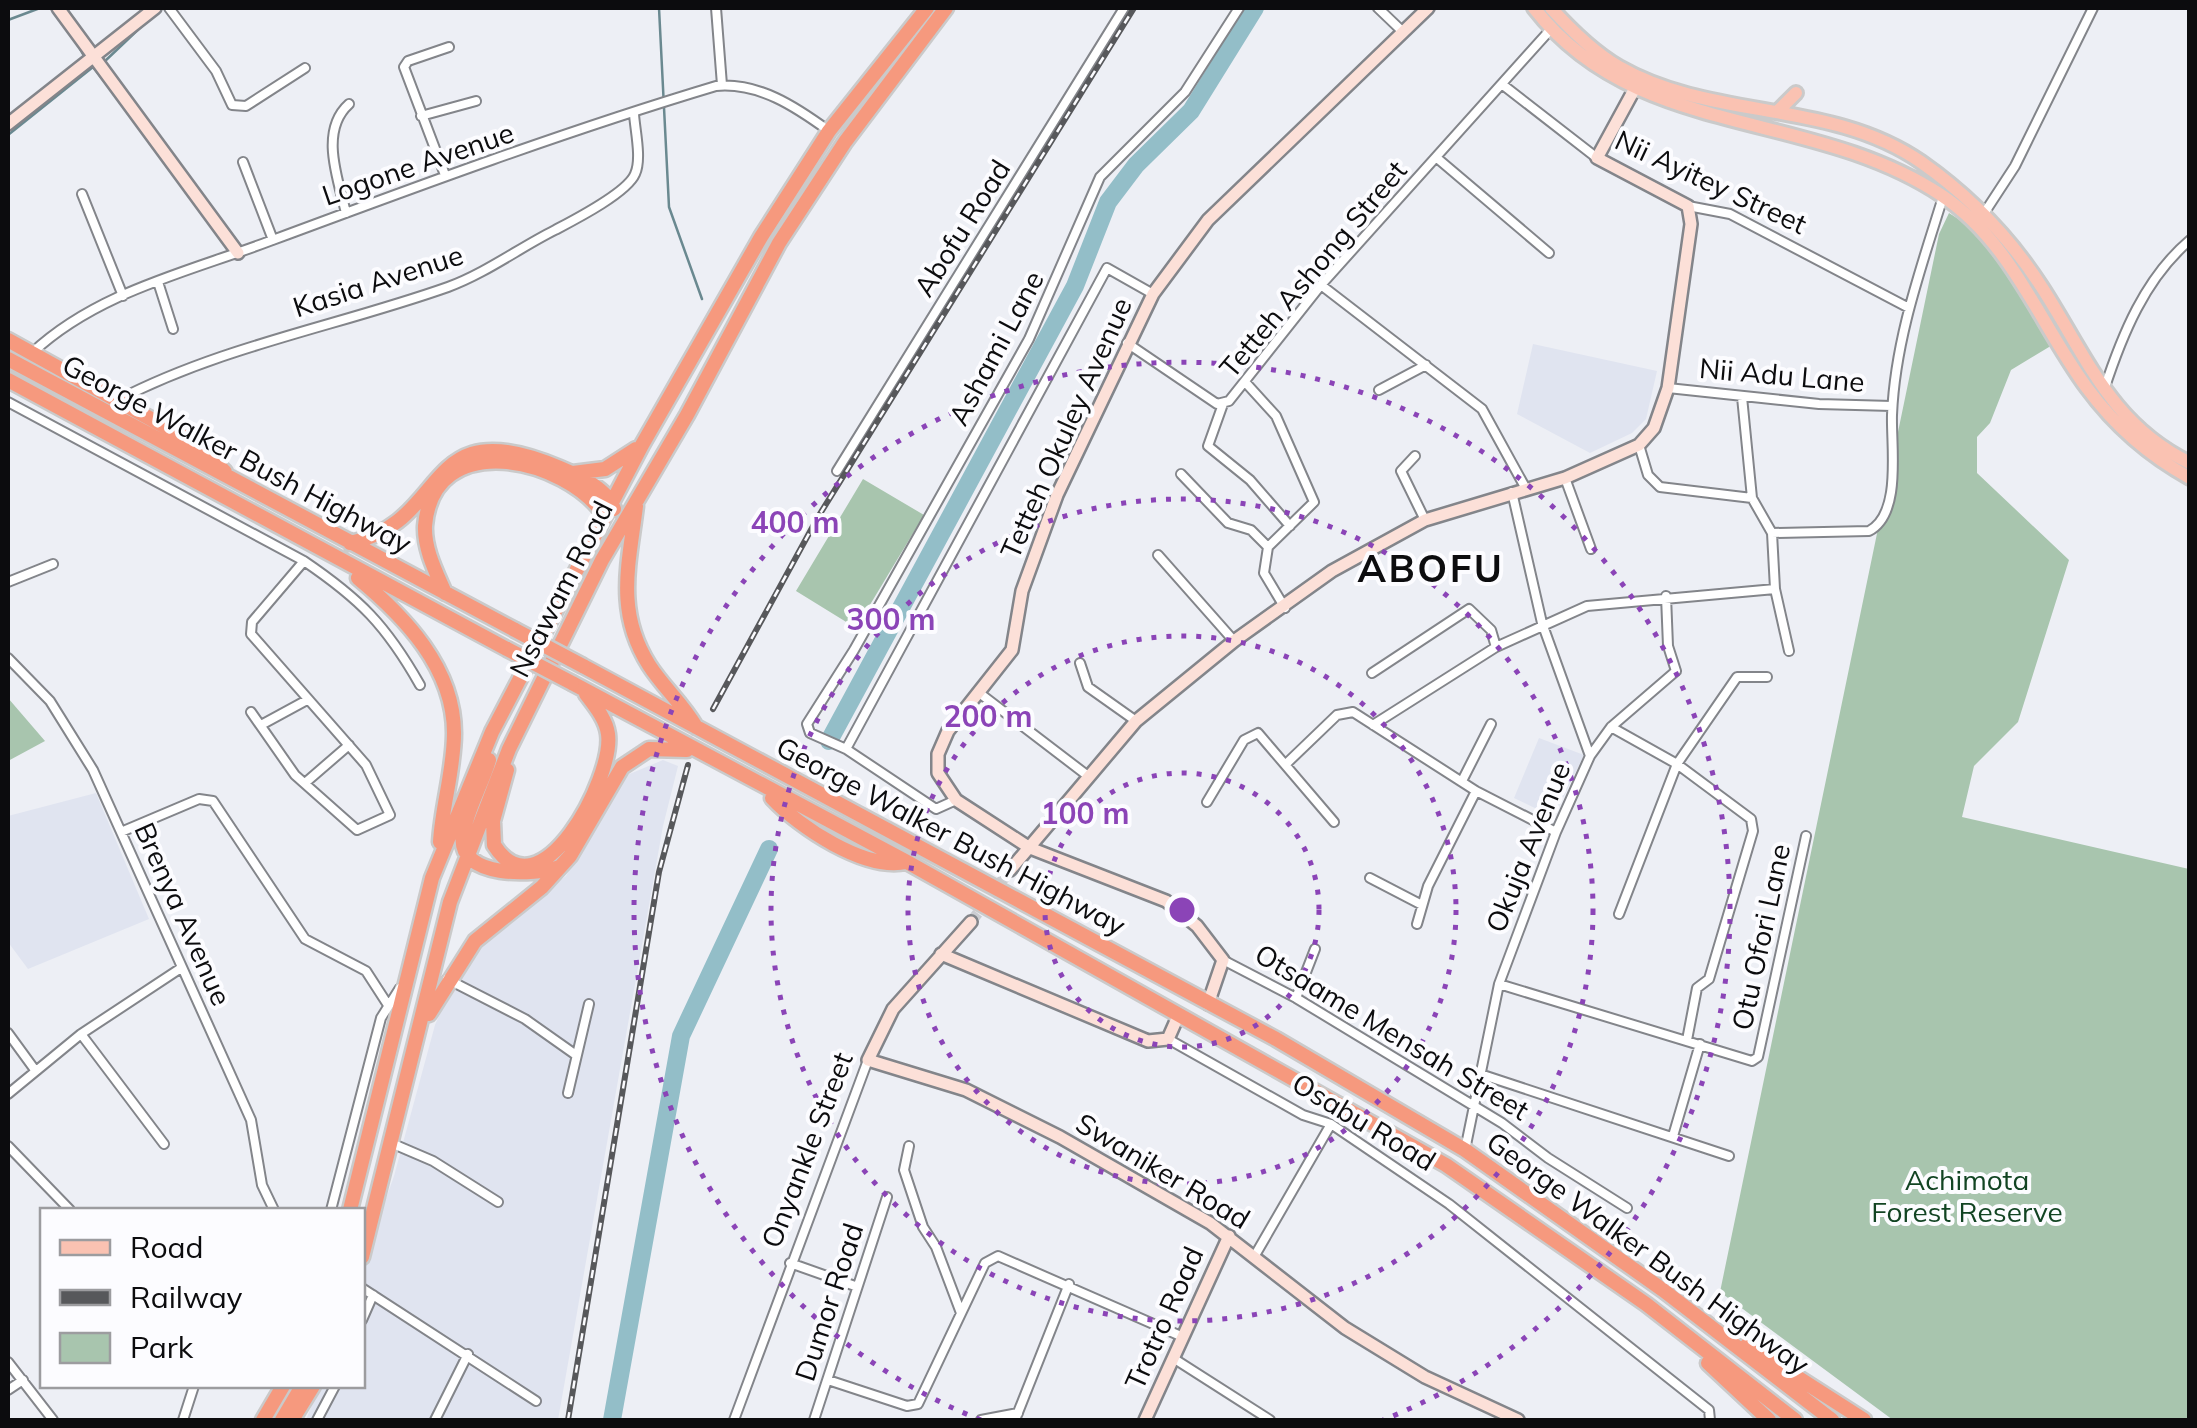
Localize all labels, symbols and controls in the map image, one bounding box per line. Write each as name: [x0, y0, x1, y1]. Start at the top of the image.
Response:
street label: Logone Avenue: [317, 114, 518, 213]
street label: Nii Ayitey Street: [1610, 122, 1813, 241]
street label: Abofu Road: [906, 153, 1017, 303]
street label: Tetteh Ashong Street: [1212, 153, 1414, 384]
street label: Kasia Avenue: [288, 237, 467, 324]
street label: Ashami Lane: [940, 265, 1051, 431]
street label: Tetteh Okuley Avenue: [992, 292, 1139, 564]
street label: George Walker Bush Highway: [57, 346, 418, 561]
street label: Nii Adu Lane: [1698, 350, 1866, 399]
street label: Nsawam Road: [501, 495, 620, 683]
text: 400 m: [750, 503, 840, 541]
district label: ABOFU: [1358, 544, 1504, 592]
text: 300 m: [846, 600, 936, 638]
text: 200 m: [943, 697, 1033, 735]
street label: George Walker Bush Highway: [771, 728, 1132, 943]
street label: Okuja Avenue: [1478, 757, 1578, 937]
text: 100 m: [1040, 794, 1130, 832]
street label: Brenya Avenue: [127, 817, 239, 1011]
street label: Otu Ofori Lane: [1724, 841, 1797, 1033]
centre of rings: [1164, 892, 1200, 928]
street label: Otsaame Mensah Street: [1249, 936, 1536, 1127]
street label: Onyankle Street: [753, 1047, 860, 1253]
street label: Osabu Road: [1286, 1065, 1442, 1178]
street label: Swaniker Road: [1070, 1105, 1257, 1236]
street label: George Walker Bush Highway: [1480, 1124, 1817, 1382]
park label: Achimota Forest Reserve: [1871, 1162, 2063, 1229]
legend: [40, 1208, 365, 1388]
street label: Dumor Road: [787, 1219, 870, 1385]
text: Road: [130, 1228, 204, 1266]
street label: Trotro Road: [1117, 1241, 1211, 1395]
text: Railway: [130, 1278, 243, 1316]
text: Park: [130, 1328, 194, 1366]

